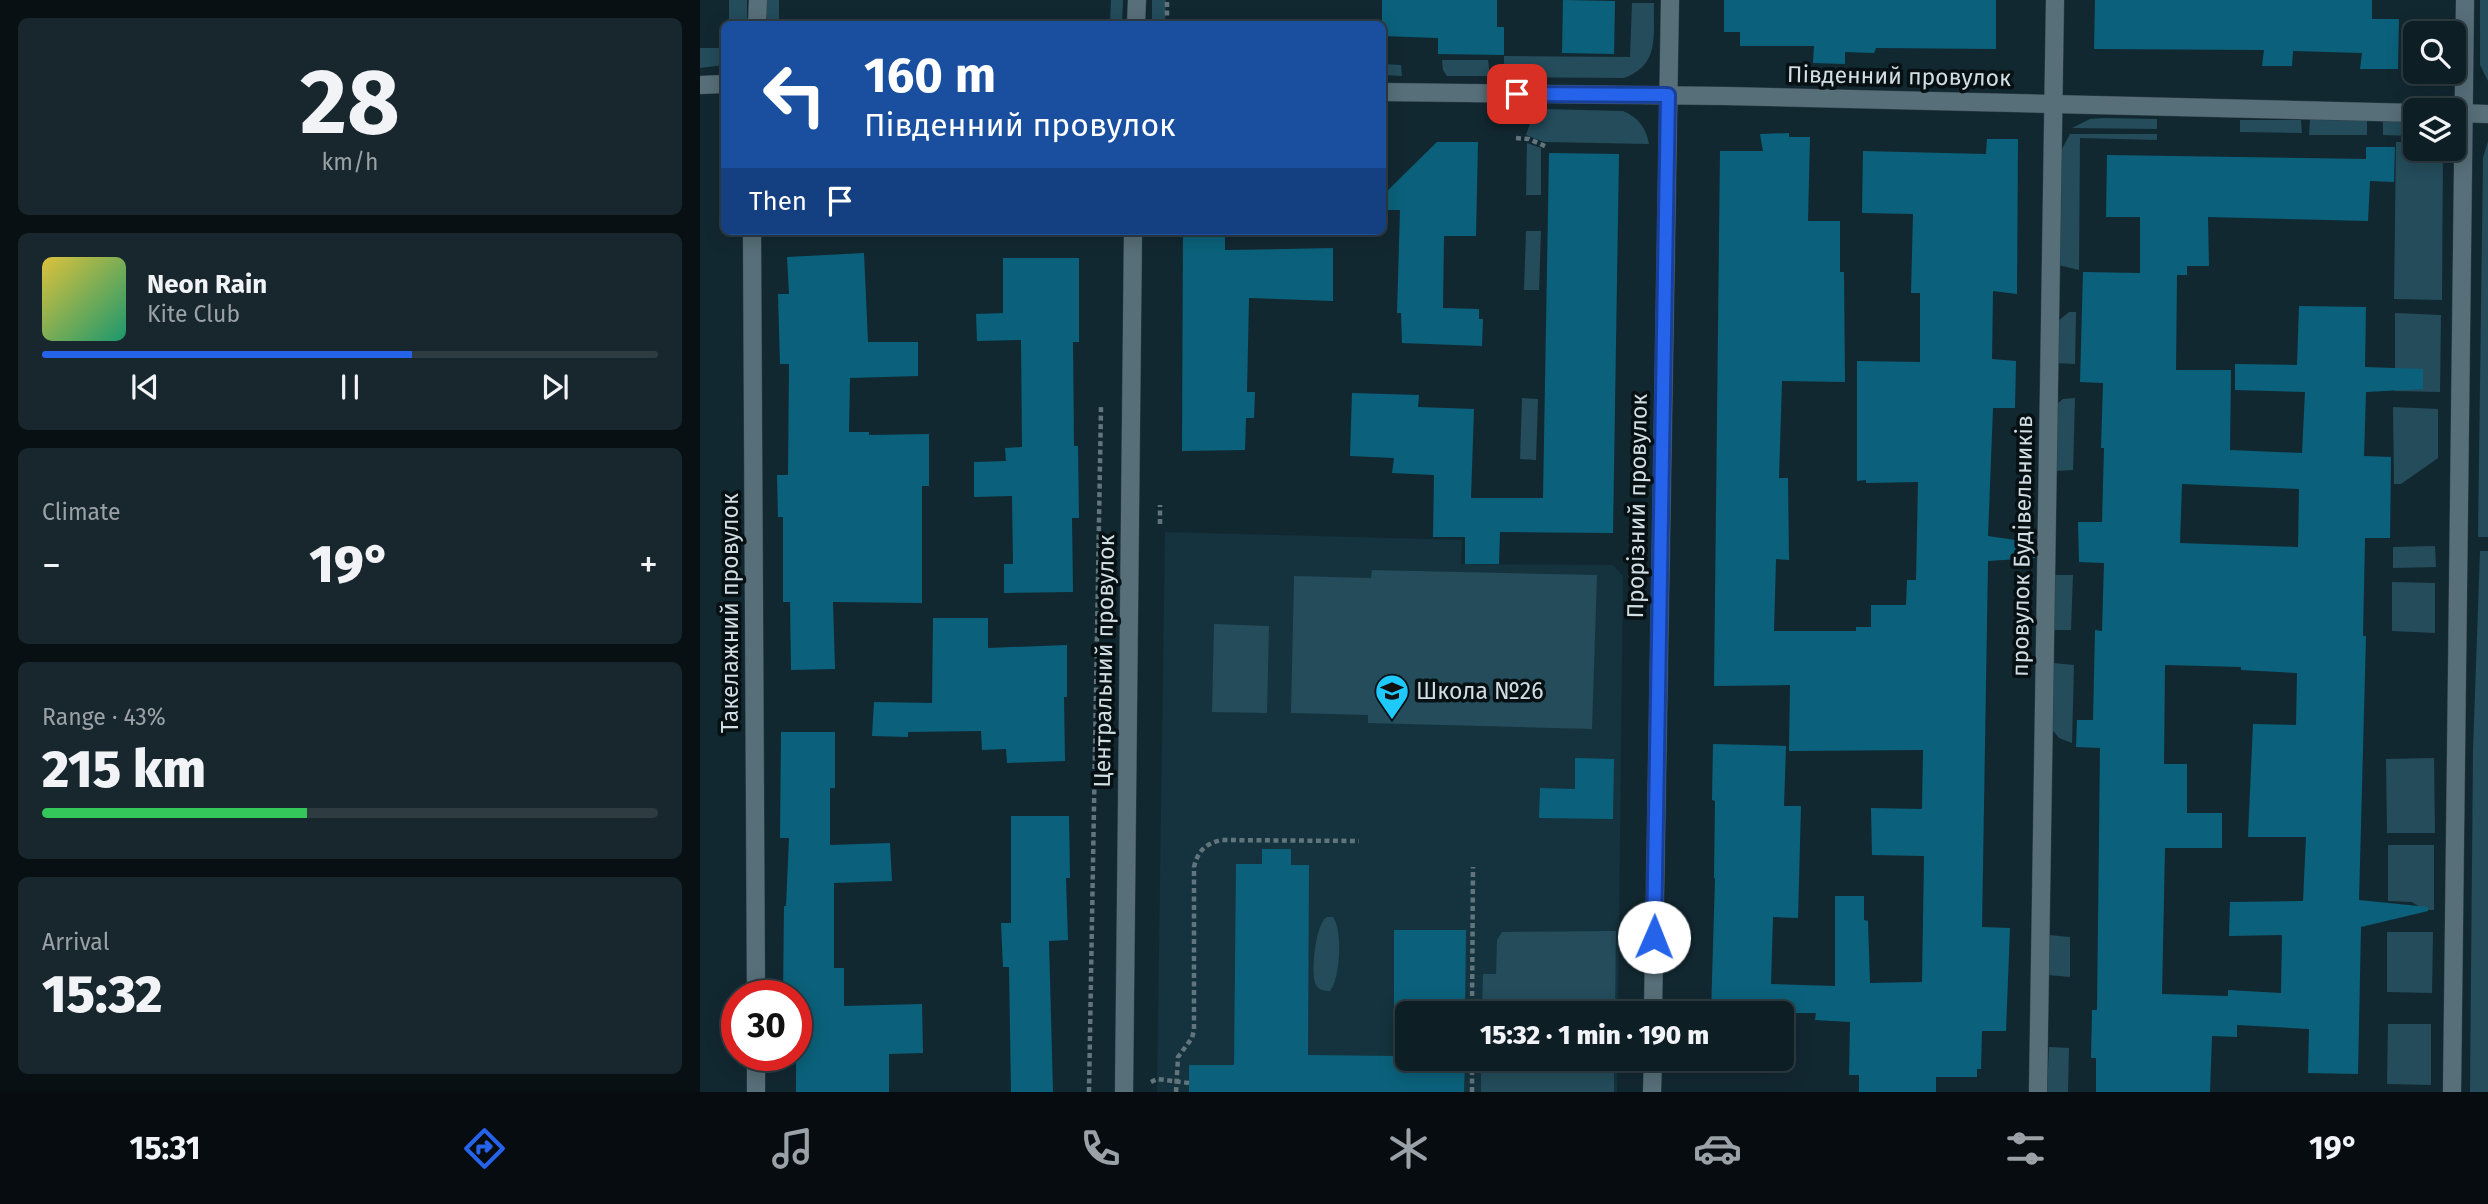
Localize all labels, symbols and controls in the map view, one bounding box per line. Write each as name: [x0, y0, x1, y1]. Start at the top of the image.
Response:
map controls: [2403, 21, 2466, 161]
button: search: [2403, 21, 2466, 84]
text: 160 m: [864, 46, 996, 105]
text: 28: [300, 48, 400, 157]
icon: left: [749, 49, 840, 140]
street label: Південний провулок: [1787, 60, 2011, 92]
pin: [1487, 64, 1547, 124]
icon: arrive: [1498, 75, 1536, 113]
button: layers: [2403, 98, 2466, 161]
text: Південний провулок: [864, 106, 1176, 144]
text: km/h: [322, 148, 378, 176]
icon: arrive: [821, 182, 859, 220]
text: Then: [749, 186, 807, 217]
text: Neon Rain: [147, 269, 267, 300]
text: Kite Club: [147, 300, 240, 328]
icon: previous: [126, 368, 164, 406]
icon: pause: [331, 368, 369, 406]
icon: next: [536, 368, 574, 406]
street label: Прорізний провулок: [1621, 393, 1653, 619]
street label: провулок Будівельників: [2006, 415, 2038, 677]
street label: Такелажний провулок: [716, 493, 744, 733]
text: Climate: [42, 498, 121, 526]
text: 19°: [309, 533, 391, 596]
street label: Центральний провулок: [1088, 534, 1120, 788]
text: −: [42, 542, 61, 588]
text: +: [639, 542, 658, 588]
school or university icon: Школа №26: [1373, 672, 1411, 721]
place label: Школа №26: [1416, 677, 1544, 705]
text: Range · 43%: [42, 703, 166, 731]
text: 215 km: [42, 738, 206, 801]
position arrow: [1617, 900, 1691, 974]
text: Arrival: [42, 928, 109, 956]
text: 15:32: [42, 963, 162, 1026]
speed limit sign: 30: [721, 980, 812, 1071]
text: 15:32 · 1 min · 190 m: [1480, 1020, 1709, 1051]
icon: directions: [460, 1124, 509, 1173]
icon: music: [768, 1124, 817, 1173]
icon: phone: [1076, 1124, 1125, 1173]
icon: climate: [1384, 1124, 1433, 1173]
icon: car: [1693, 1124, 1742, 1173]
icon: filters: [2001, 1124, 2050, 1173]
text: 15:31: [130, 1129, 201, 1167]
text: 19°: [2309, 1129, 2358, 1167]

